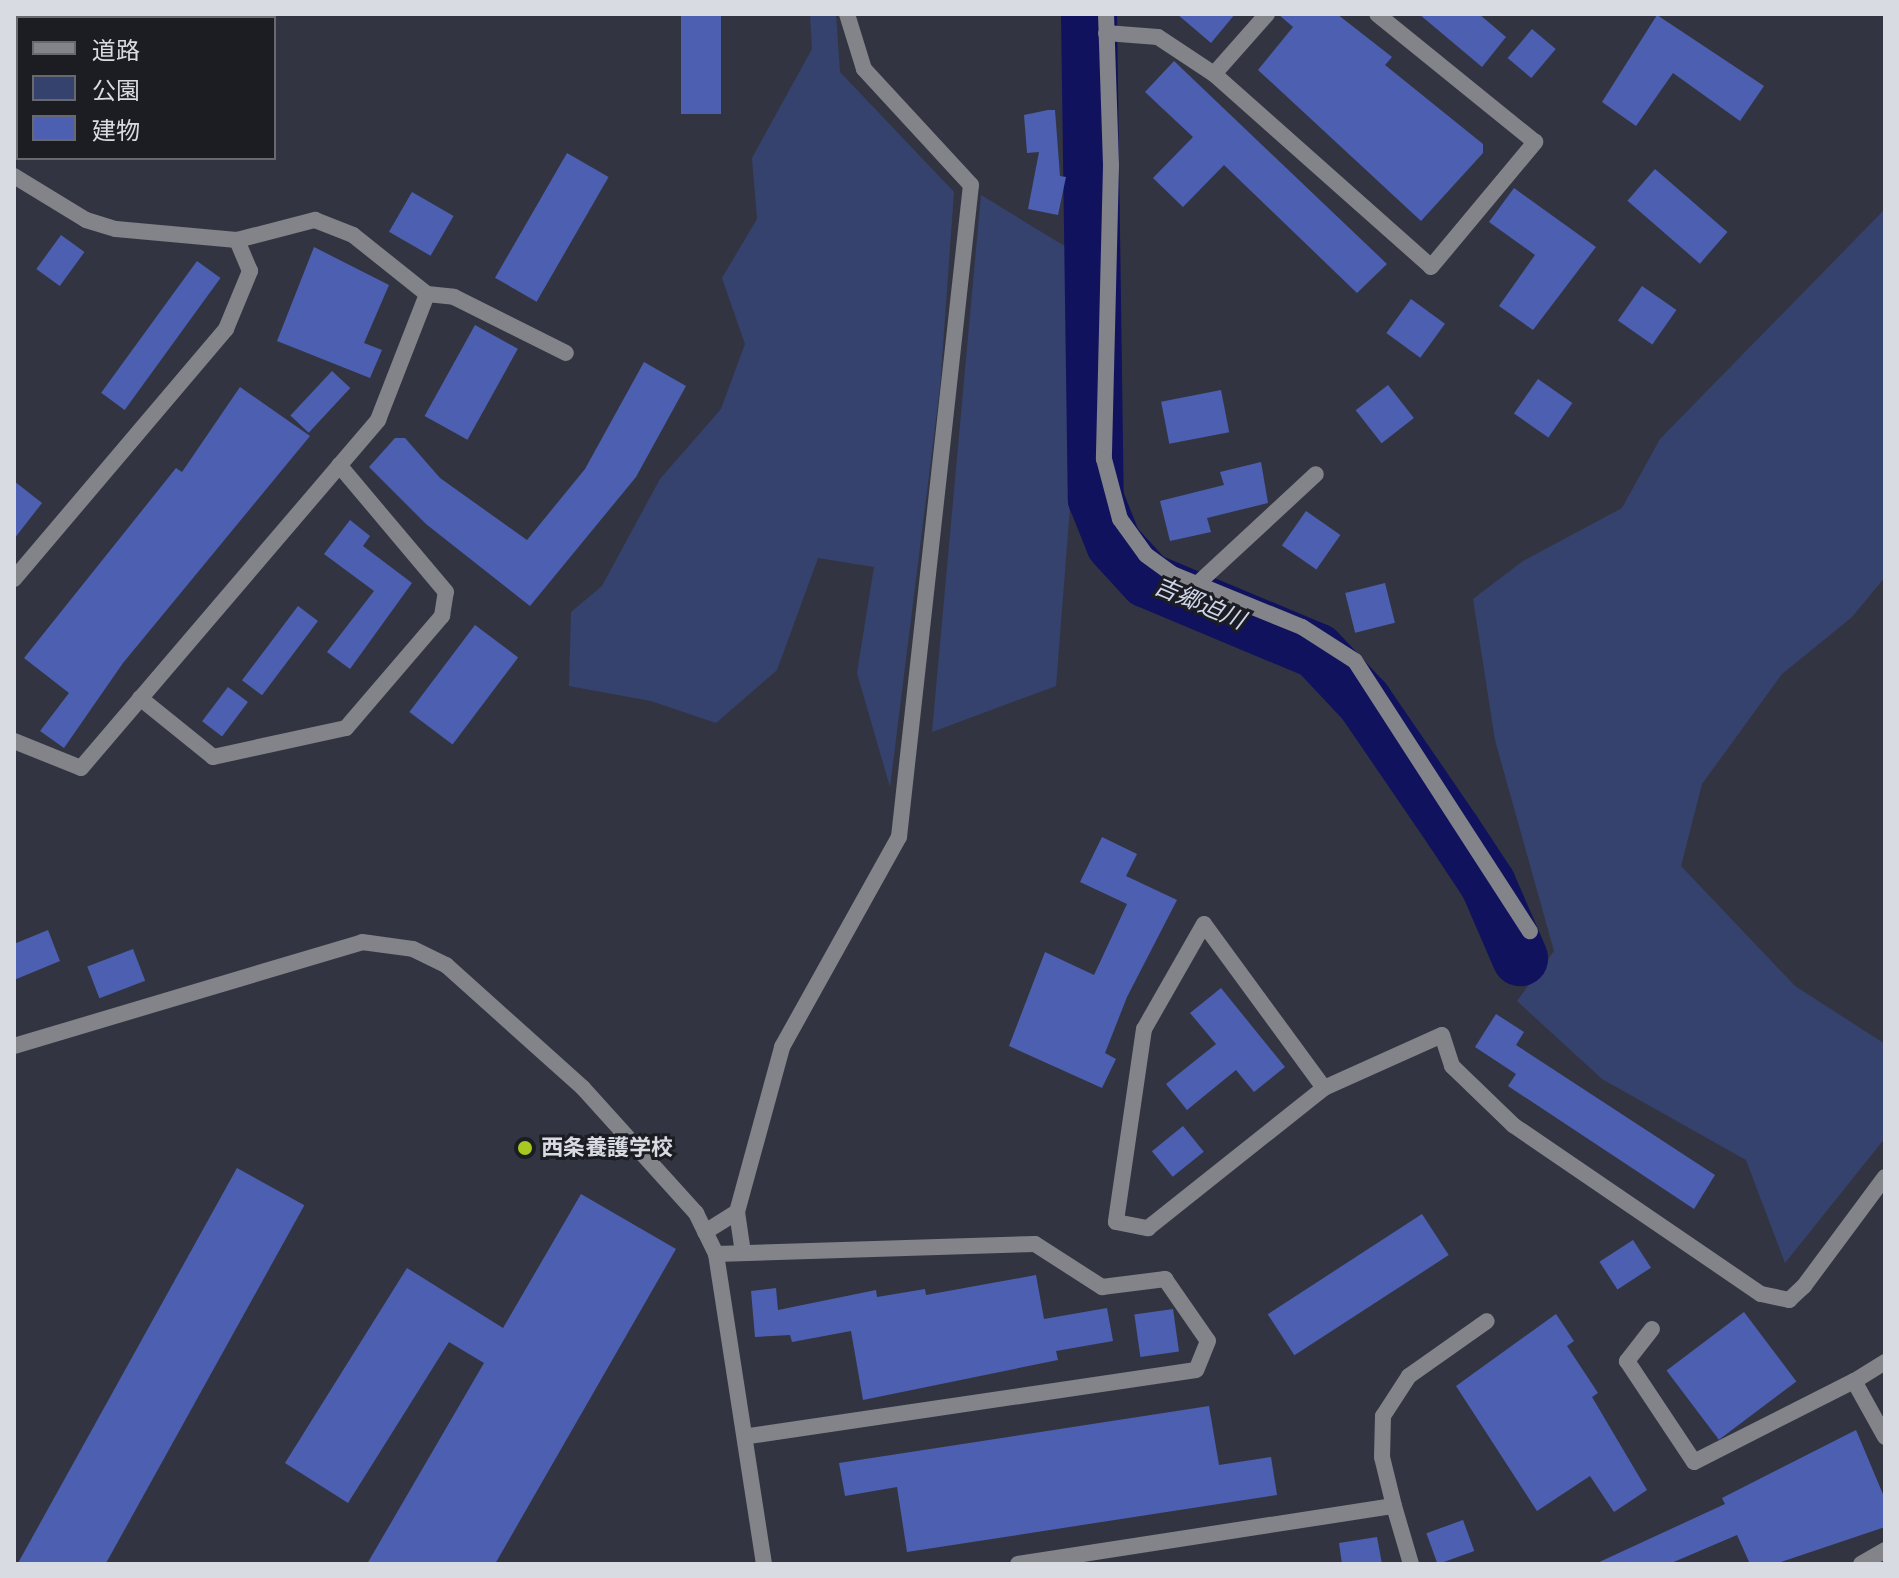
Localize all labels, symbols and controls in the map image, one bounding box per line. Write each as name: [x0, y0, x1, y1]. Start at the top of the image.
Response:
legend: [16, 16, 276, 160]
text: 道路: [92, 33, 140, 66]
text: 公園: [92, 73, 140, 106]
text: 建物: [92, 113, 140, 146]
water label: 吉郷迫川: [1150, 570, 1250, 634]
place label: 西条養護学校: [541, 1135, 673, 1161]
marker: 西条養護学校: [516, 1139, 534, 1157]

